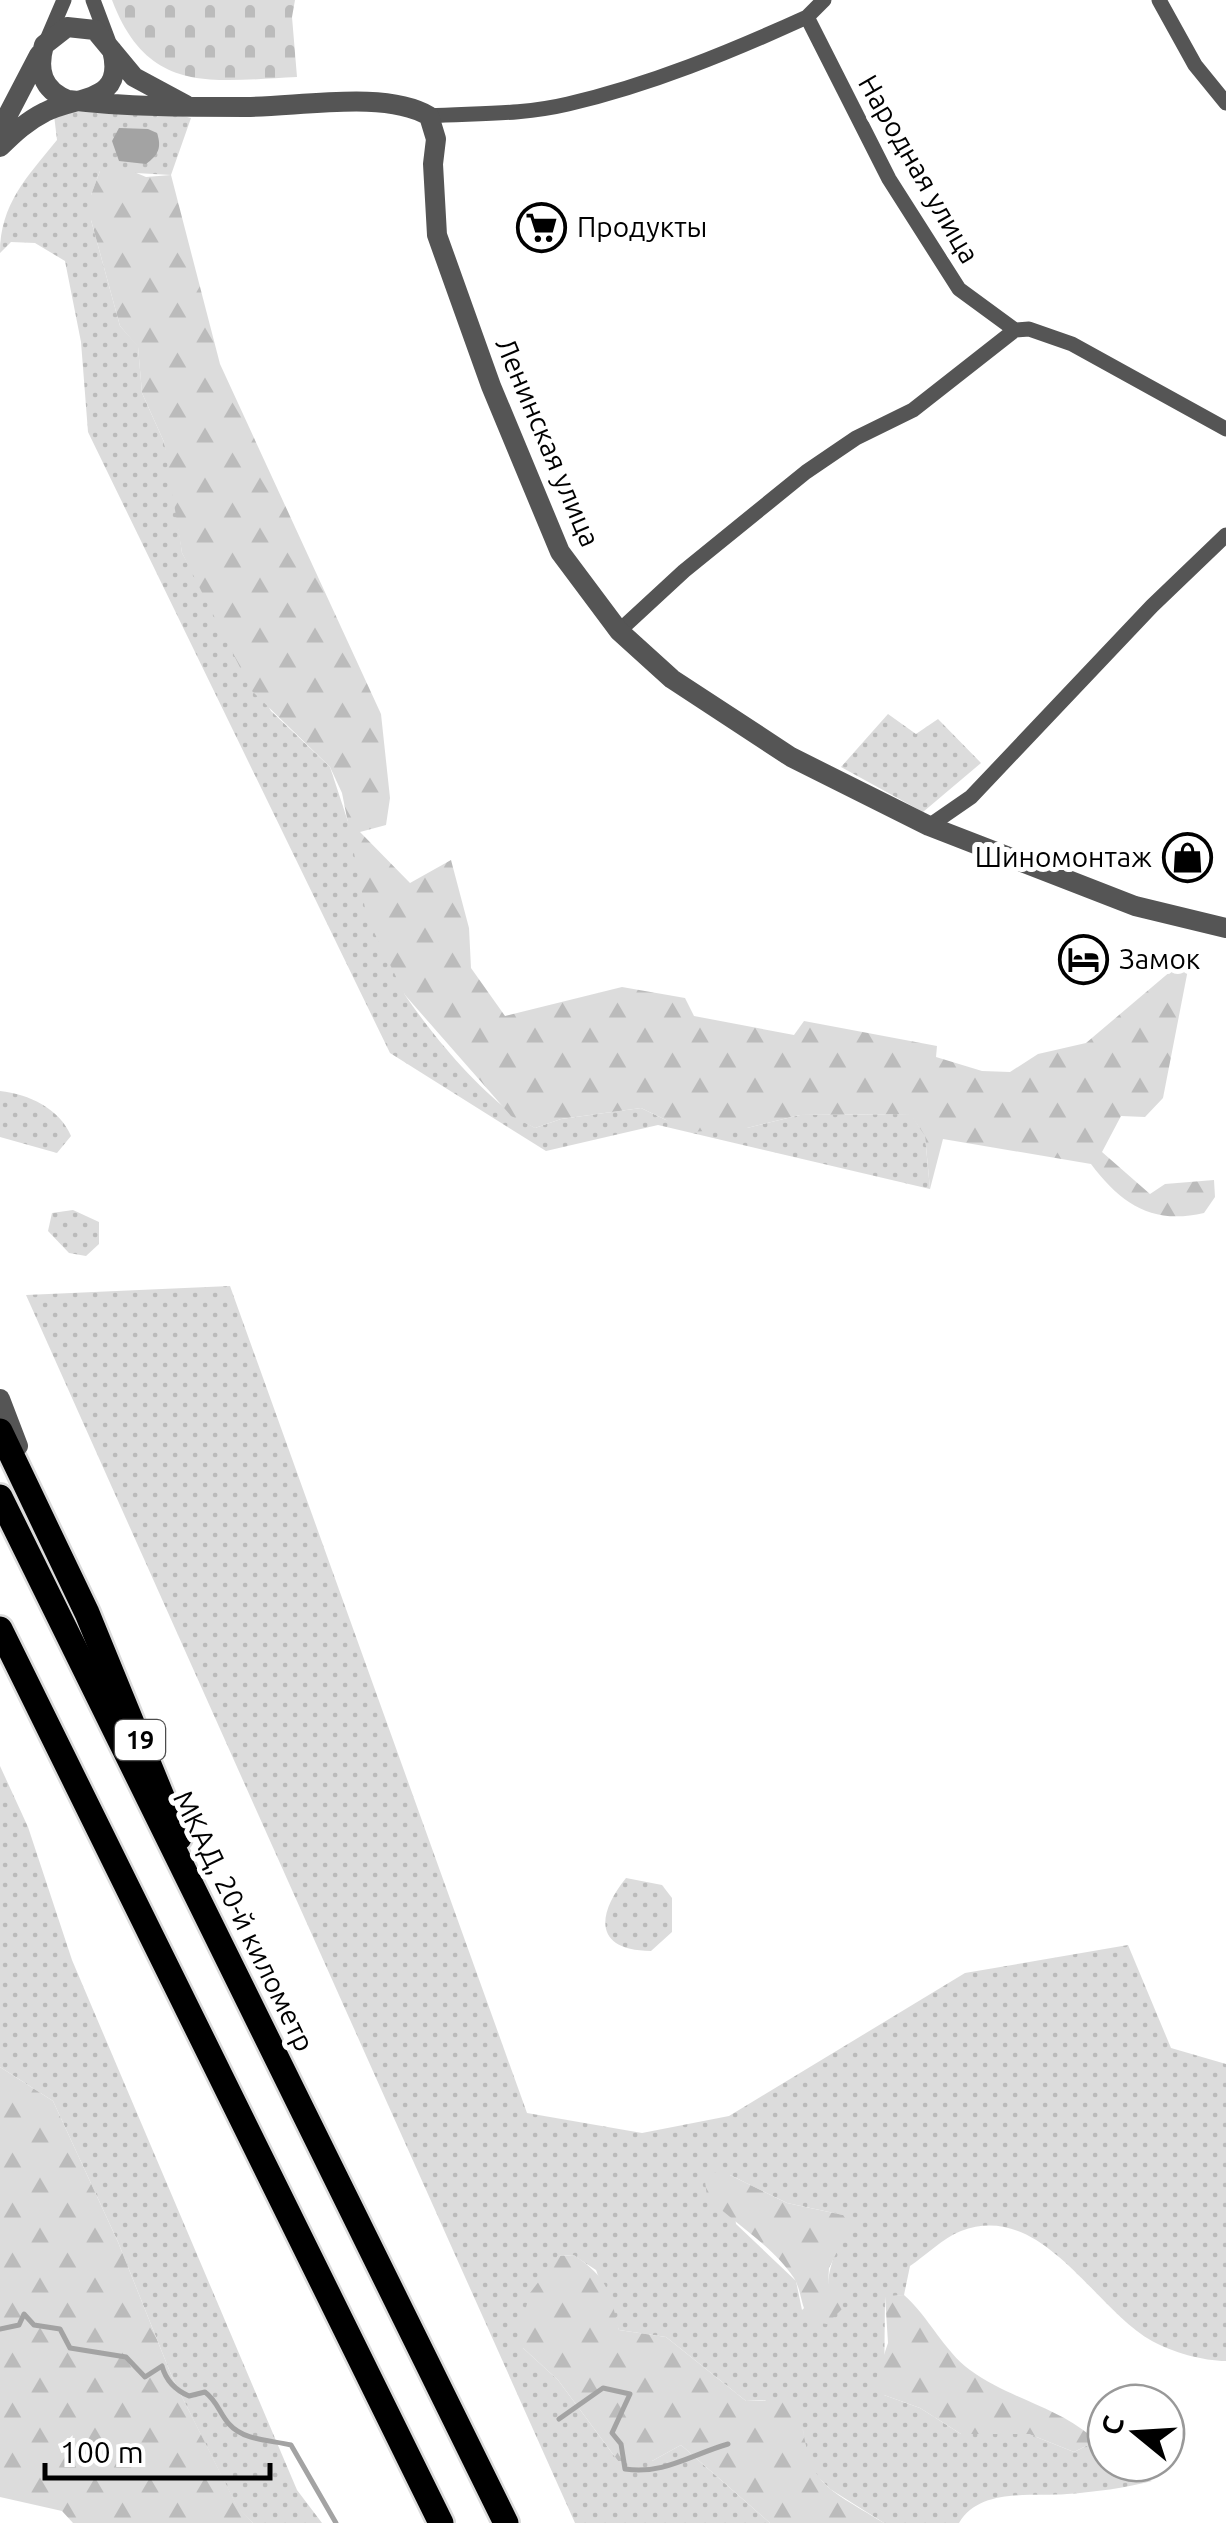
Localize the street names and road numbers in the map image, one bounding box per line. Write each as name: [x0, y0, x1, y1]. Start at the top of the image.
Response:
street label: Народная улица: [853, 69, 986, 268]
street label: Ленинская улица: [490, 333, 606, 551]
road number: 19: [115, 1720, 165, 1760]
street label: МКАД, 20-й километр: [168, 1786, 321, 2056]

